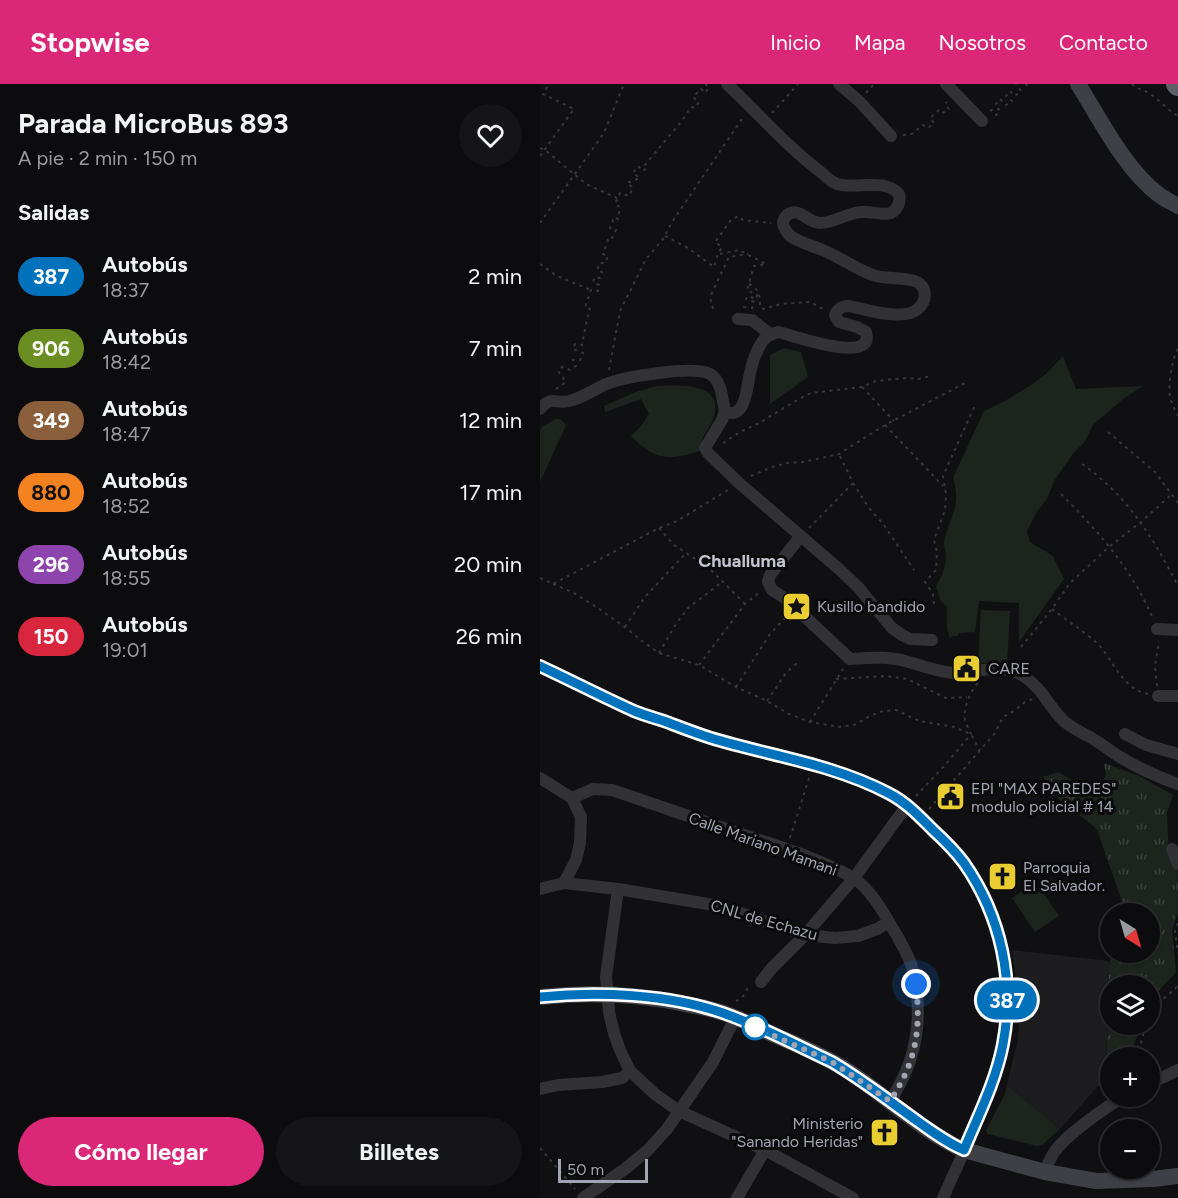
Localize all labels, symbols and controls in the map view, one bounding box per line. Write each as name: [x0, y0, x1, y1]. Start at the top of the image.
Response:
text: Stopwise: [30, 25, 150, 59]
text: Inicio: [770, 30, 821, 55]
text: Mapa: [854, 30, 906, 55]
text: Nosotros: [939, 30, 1026, 55]
text: Contacto: [1059, 30, 1148, 55]
button: heart: [459, 104, 522, 167]
text: Parada MicroBus 893: [18, 106, 289, 140]
text: A pie · 2 min · 150 m: [18, 146, 197, 170]
text: Salidas: [18, 199, 89, 226]
text: Autobús: [102, 251, 188, 278]
text: 2 min: [468, 263, 522, 290]
text: 387: [33, 264, 69, 289]
text: 18:37: [102, 278, 149, 302]
text: Autobús: [102, 323, 188, 350]
text: 7 min: [469, 335, 522, 362]
text: 906: [32, 336, 70, 361]
text: 18:42: [102, 350, 151, 374]
text: Autobús: [102, 395, 188, 422]
text: 12 min: [459, 407, 522, 434]
text: 349: [32, 408, 70, 433]
text: 18:47: [102, 422, 151, 446]
text: Autobús: [102, 467, 188, 494]
text: 17 min: [460, 479, 522, 506]
text: 880: [31, 480, 71, 505]
text: 18:52: [102, 494, 150, 518]
text: Autobús: [102, 539, 188, 566]
district label: Chualluma: [698, 550, 786, 572]
text: 20 min: [454, 551, 522, 578]
text: 296: [33, 552, 69, 577]
text: 18:55: [102, 566, 151, 590]
place icon: Kusillo bandido: [780, 590, 812, 622]
place label: Kusillo bandido: [817, 597, 925, 616]
text: Autobús: [102, 611, 188, 638]
text: 26 min: [456, 623, 522, 650]
text: 150: [34, 624, 68, 649]
text: 19:01: [102, 638, 148, 662]
public building icon: CARE: [951, 652, 983, 684]
place label: CARE: [988, 659, 1030, 678]
place label: EPI "MAX PAREDES" modulo policial # 14: [971, 779, 1116, 816]
public building icon: EPI "MAX PAREDES" modulo policial # 14: [934, 781, 966, 813]
street label: Calle Mariano Mamani: [686, 808, 840, 880]
place label: Parroquia El Salvador.: [1023, 858, 1105, 895]
church icon: Parroquia El Salvador.: [986, 860, 1018, 892]
street label: CNL de Echazu: [708, 896, 820, 944]
north arrow: [1100, 903, 1160, 963]
map controls: [1100, 903, 1160, 1179]
your location: [901, 969, 931, 999]
button: layers: [1100, 975, 1160, 1035]
line badge: 387: [972, 980, 1042, 1020]
text: 387: [989, 988, 1025, 1013]
unlabelled marker: [742, 1014, 768, 1040]
button: +: [1100, 1047, 1160, 1107]
place label: Ministerio "Sanando Heridas": [731, 1114, 863, 1151]
church icon: Ministerio "Sanando Heridas": [868, 1116, 900, 1148]
button: Cómo llegar: [18, 1117, 264, 1186]
button: Billetes: [276, 1117, 522, 1186]
button: −: [1100, 1119, 1160, 1179]
scale bar: [558, 1156, 648, 1184]
text: 50 m: [567, 1160, 604, 1179]

